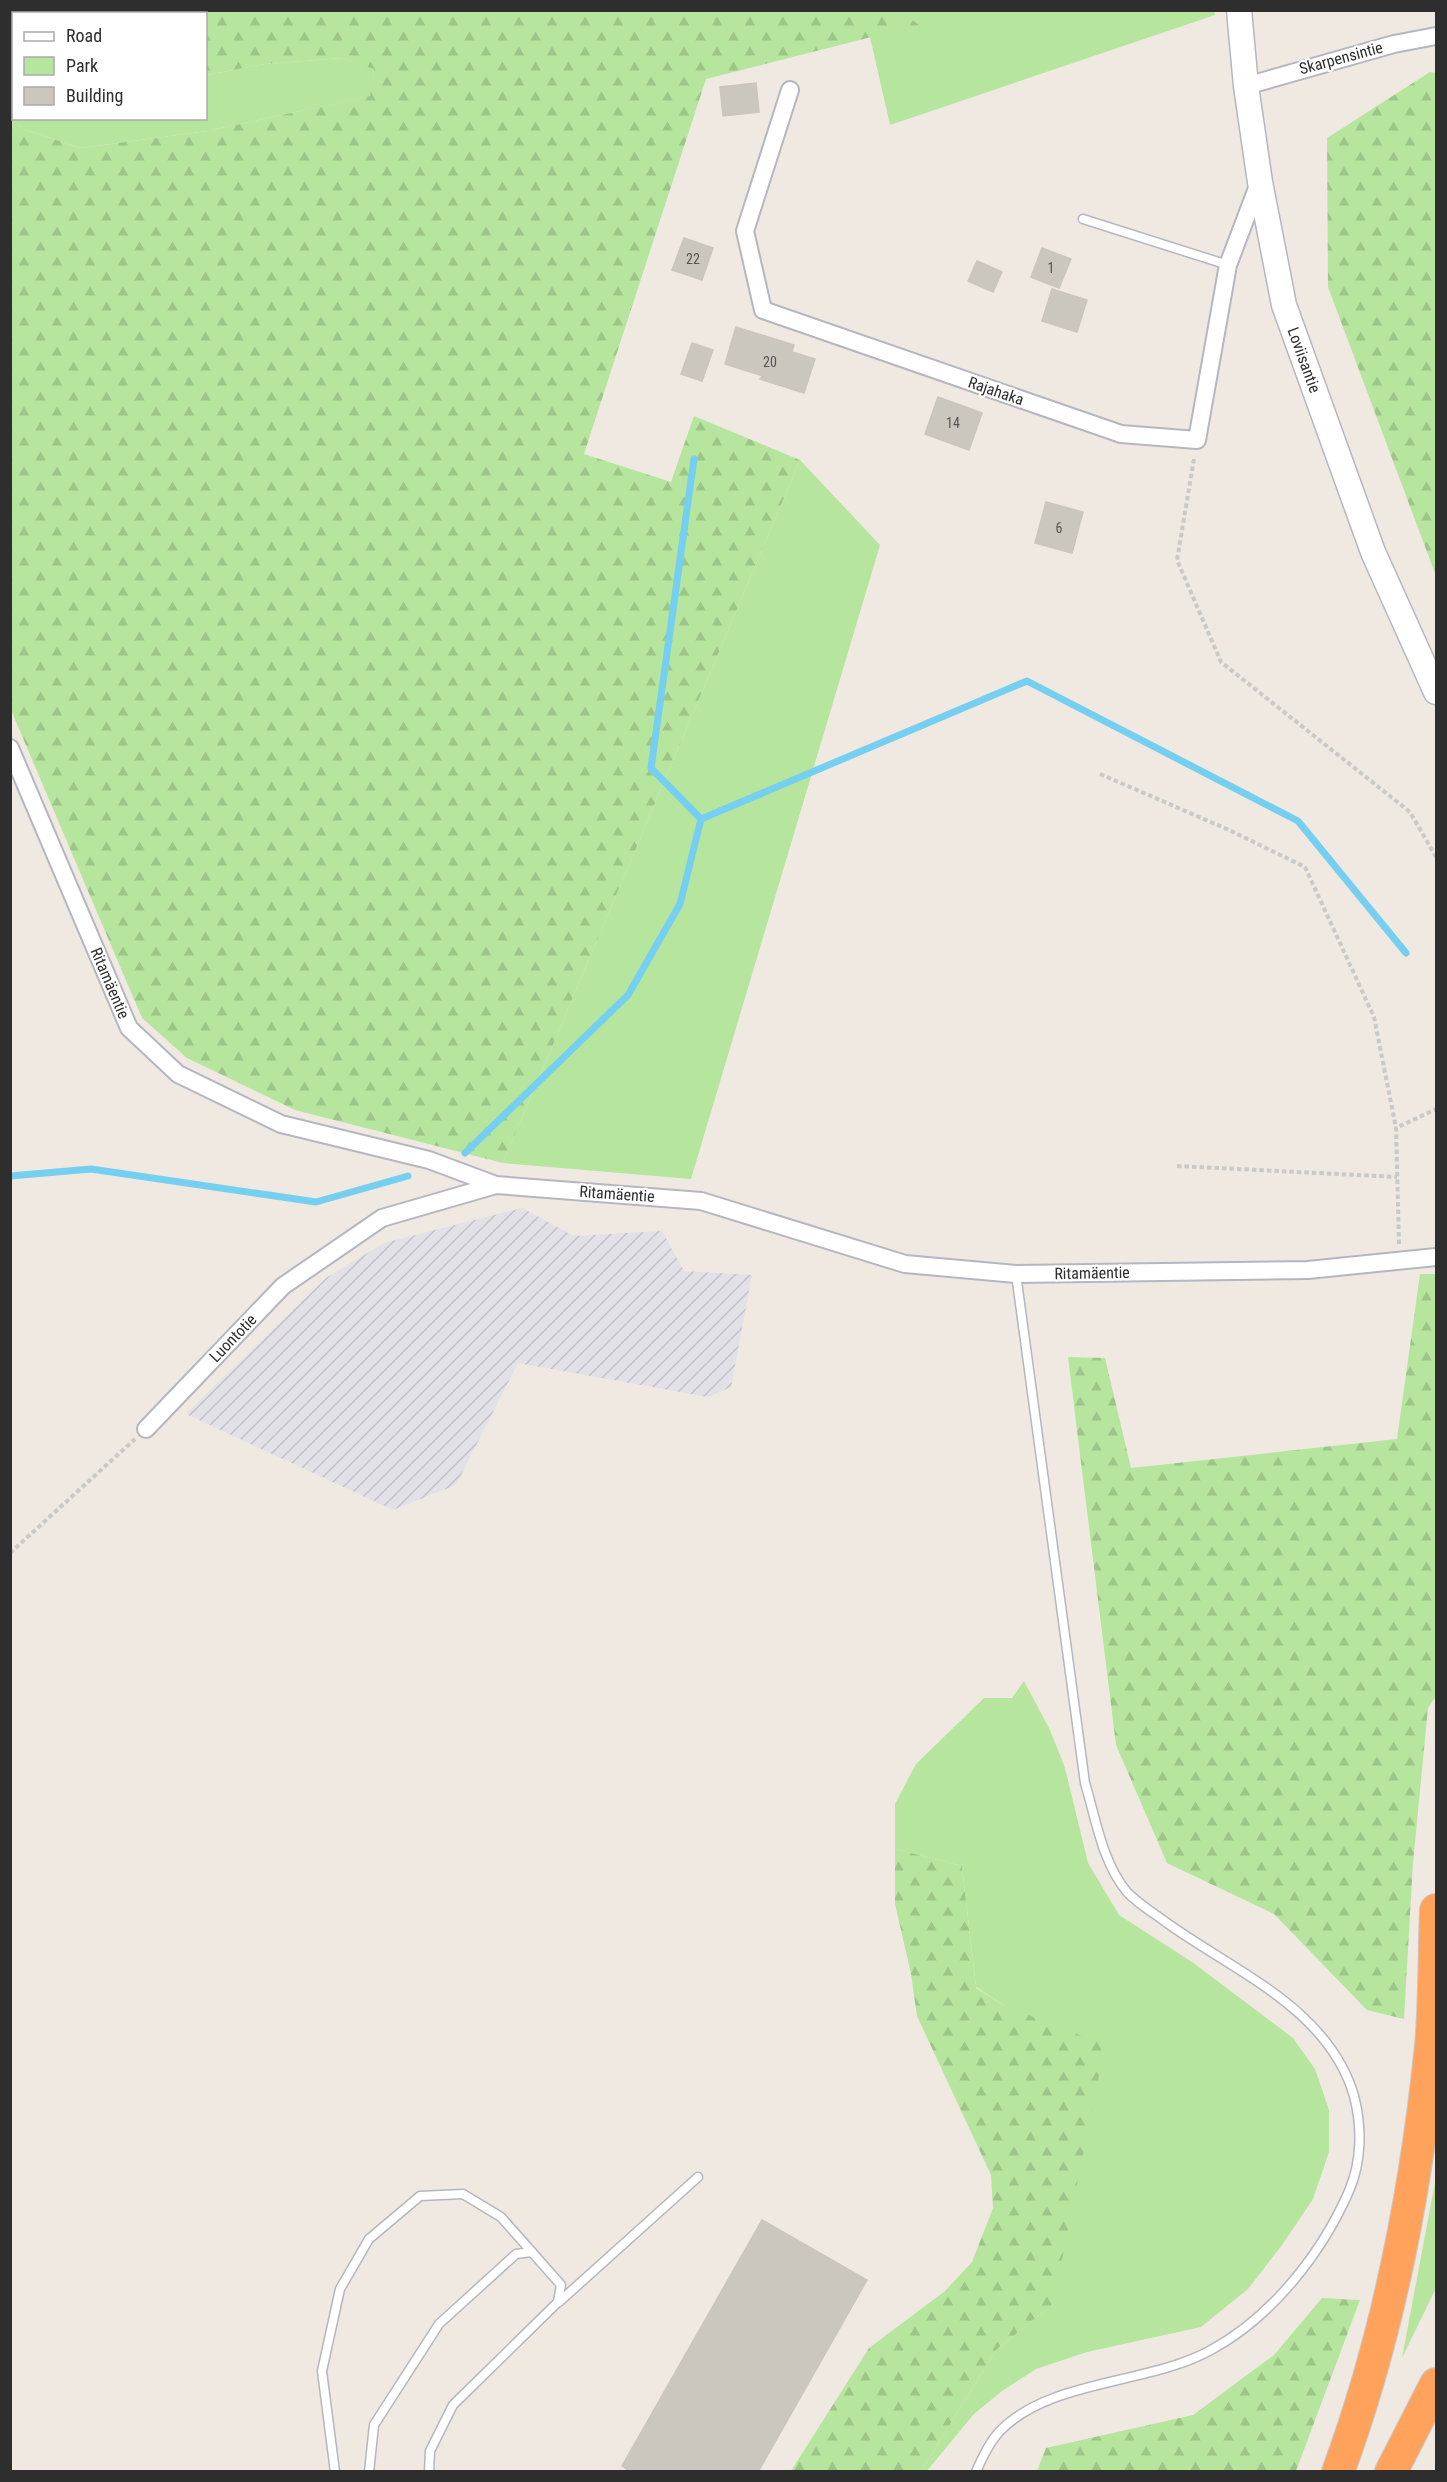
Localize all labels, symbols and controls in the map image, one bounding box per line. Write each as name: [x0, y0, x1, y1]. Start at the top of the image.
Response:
legend: [12, 12, 207, 120]
text: Road: [66, 25, 102, 46]
street label: Skarpensintie: [1297, 38, 1385, 78]
text: Park: [66, 55, 98, 76]
text: Building: [66, 85, 123, 106]
house number: 22: [686, 251, 700, 267]
house number: 1: [1048, 260, 1054, 276]
street label: Loviisantie: [1283, 325, 1325, 395]
house number: 20: [763, 354, 777, 370]
street label: Rajahaka: [966, 373, 1026, 409]
house number: 14: [946, 415, 960, 431]
house number: 6: [1056, 520, 1063, 536]
street label: Ritamäentie: [87, 945, 133, 1021]
street label: Ritamäentie: [579, 1182, 655, 1206]
street label: Ritamäentie: [1054, 1263, 1130, 1283]
street label: Luontotie: [206, 1310, 260, 1366]

